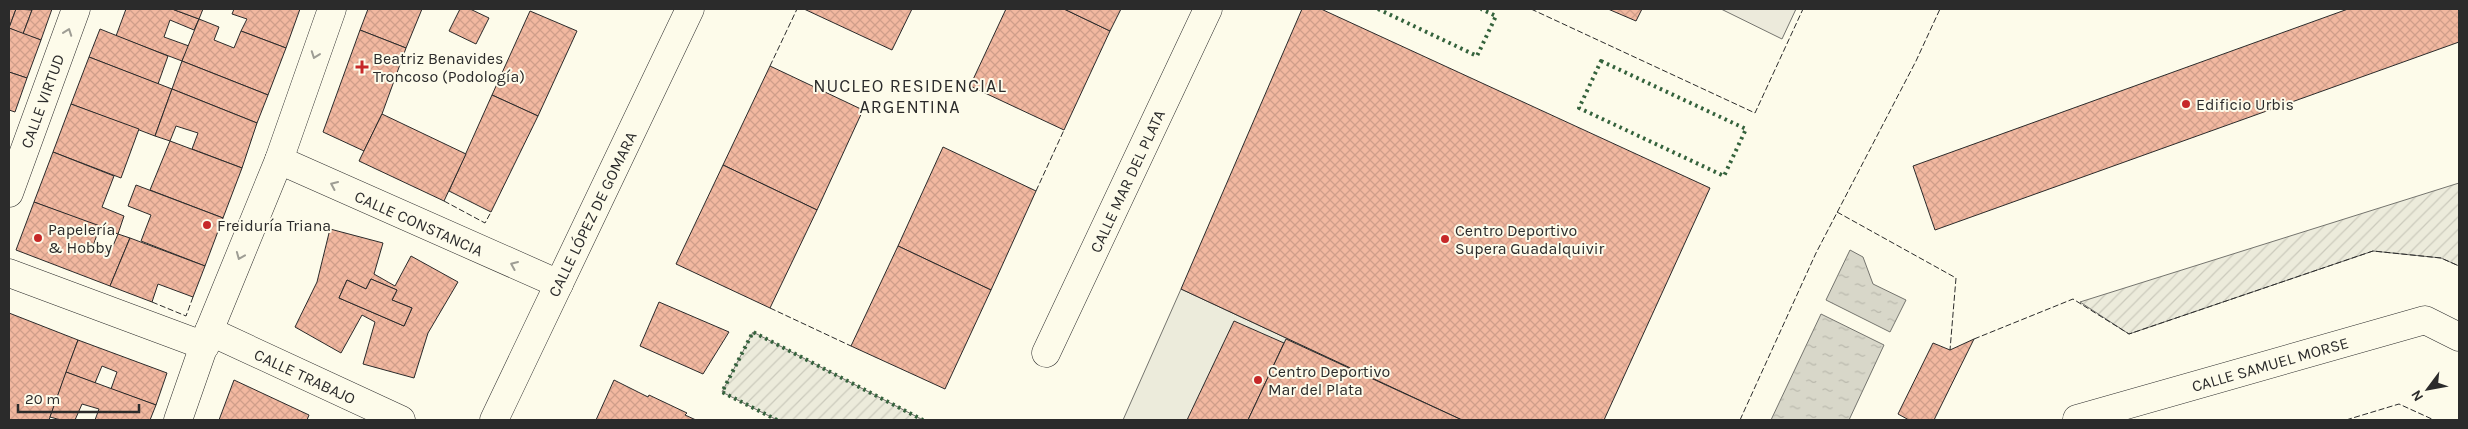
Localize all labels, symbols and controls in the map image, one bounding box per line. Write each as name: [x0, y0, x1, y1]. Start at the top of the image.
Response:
one-way arrow: [62, 28, 72, 37]
place label: Beatriz Benavides Troncoso (Podología): [373, 49, 525, 86]
one-way arrow: [311, 50, 321, 58]
street label: CALLE VIRTUD: [17, 51, 68, 151]
marker: Beatriz Benavides Troncoso (Podología): [355, 60, 369, 74]
district label: NUCLEO RESIDENCIAL ARGENTINA: [813, 75, 1007, 118]
place label: Edificio Urbis: [2196, 95, 2294, 114]
marker: Edificio Urbis: [2180, 98, 2192, 110]
street label: CALLE MAR DEL PLATA: [1086, 107, 1169, 256]
street label: CALLE LÓPEZ DE GOMARA: [544, 129, 641, 300]
one-way arrow: [330, 180, 339, 191]
street label: CALLE CONSTANCIA: [352, 187, 486, 260]
place label: Freiduría Triana: [217, 216, 331, 235]
marker: Freiduría Triana: [201, 219, 213, 231]
place label: Papelería & Hobby: [48, 220, 115, 257]
place label: Centro Deportivo Supera Guadalquivir: [1455, 221, 1605, 258]
marker: Papelería & Hobby: [32, 232, 44, 244]
marker: Centro Deportivo Supera Guadalquivir: [1439, 233, 1451, 245]
one-way arrow: [236, 251, 247, 260]
one-way arrow: [510, 260, 519, 271]
street label: CALLE SAMUEL MORSE: [2190, 333, 2351, 396]
street label: CALLE TRABAJO: [251, 345, 359, 408]
place label: Centro Deportivo Mar del Plata: [1268, 362, 1390, 399]
north arrow: [2403, 364, 2453, 414]
marker: Centro Deportivo Mar del Plata: [1252, 374, 1264, 386]
scale bar: [18, 382, 139, 414]
text: N: [2408, 387, 2427, 404]
text: 20 m: [25, 390, 60, 408]

